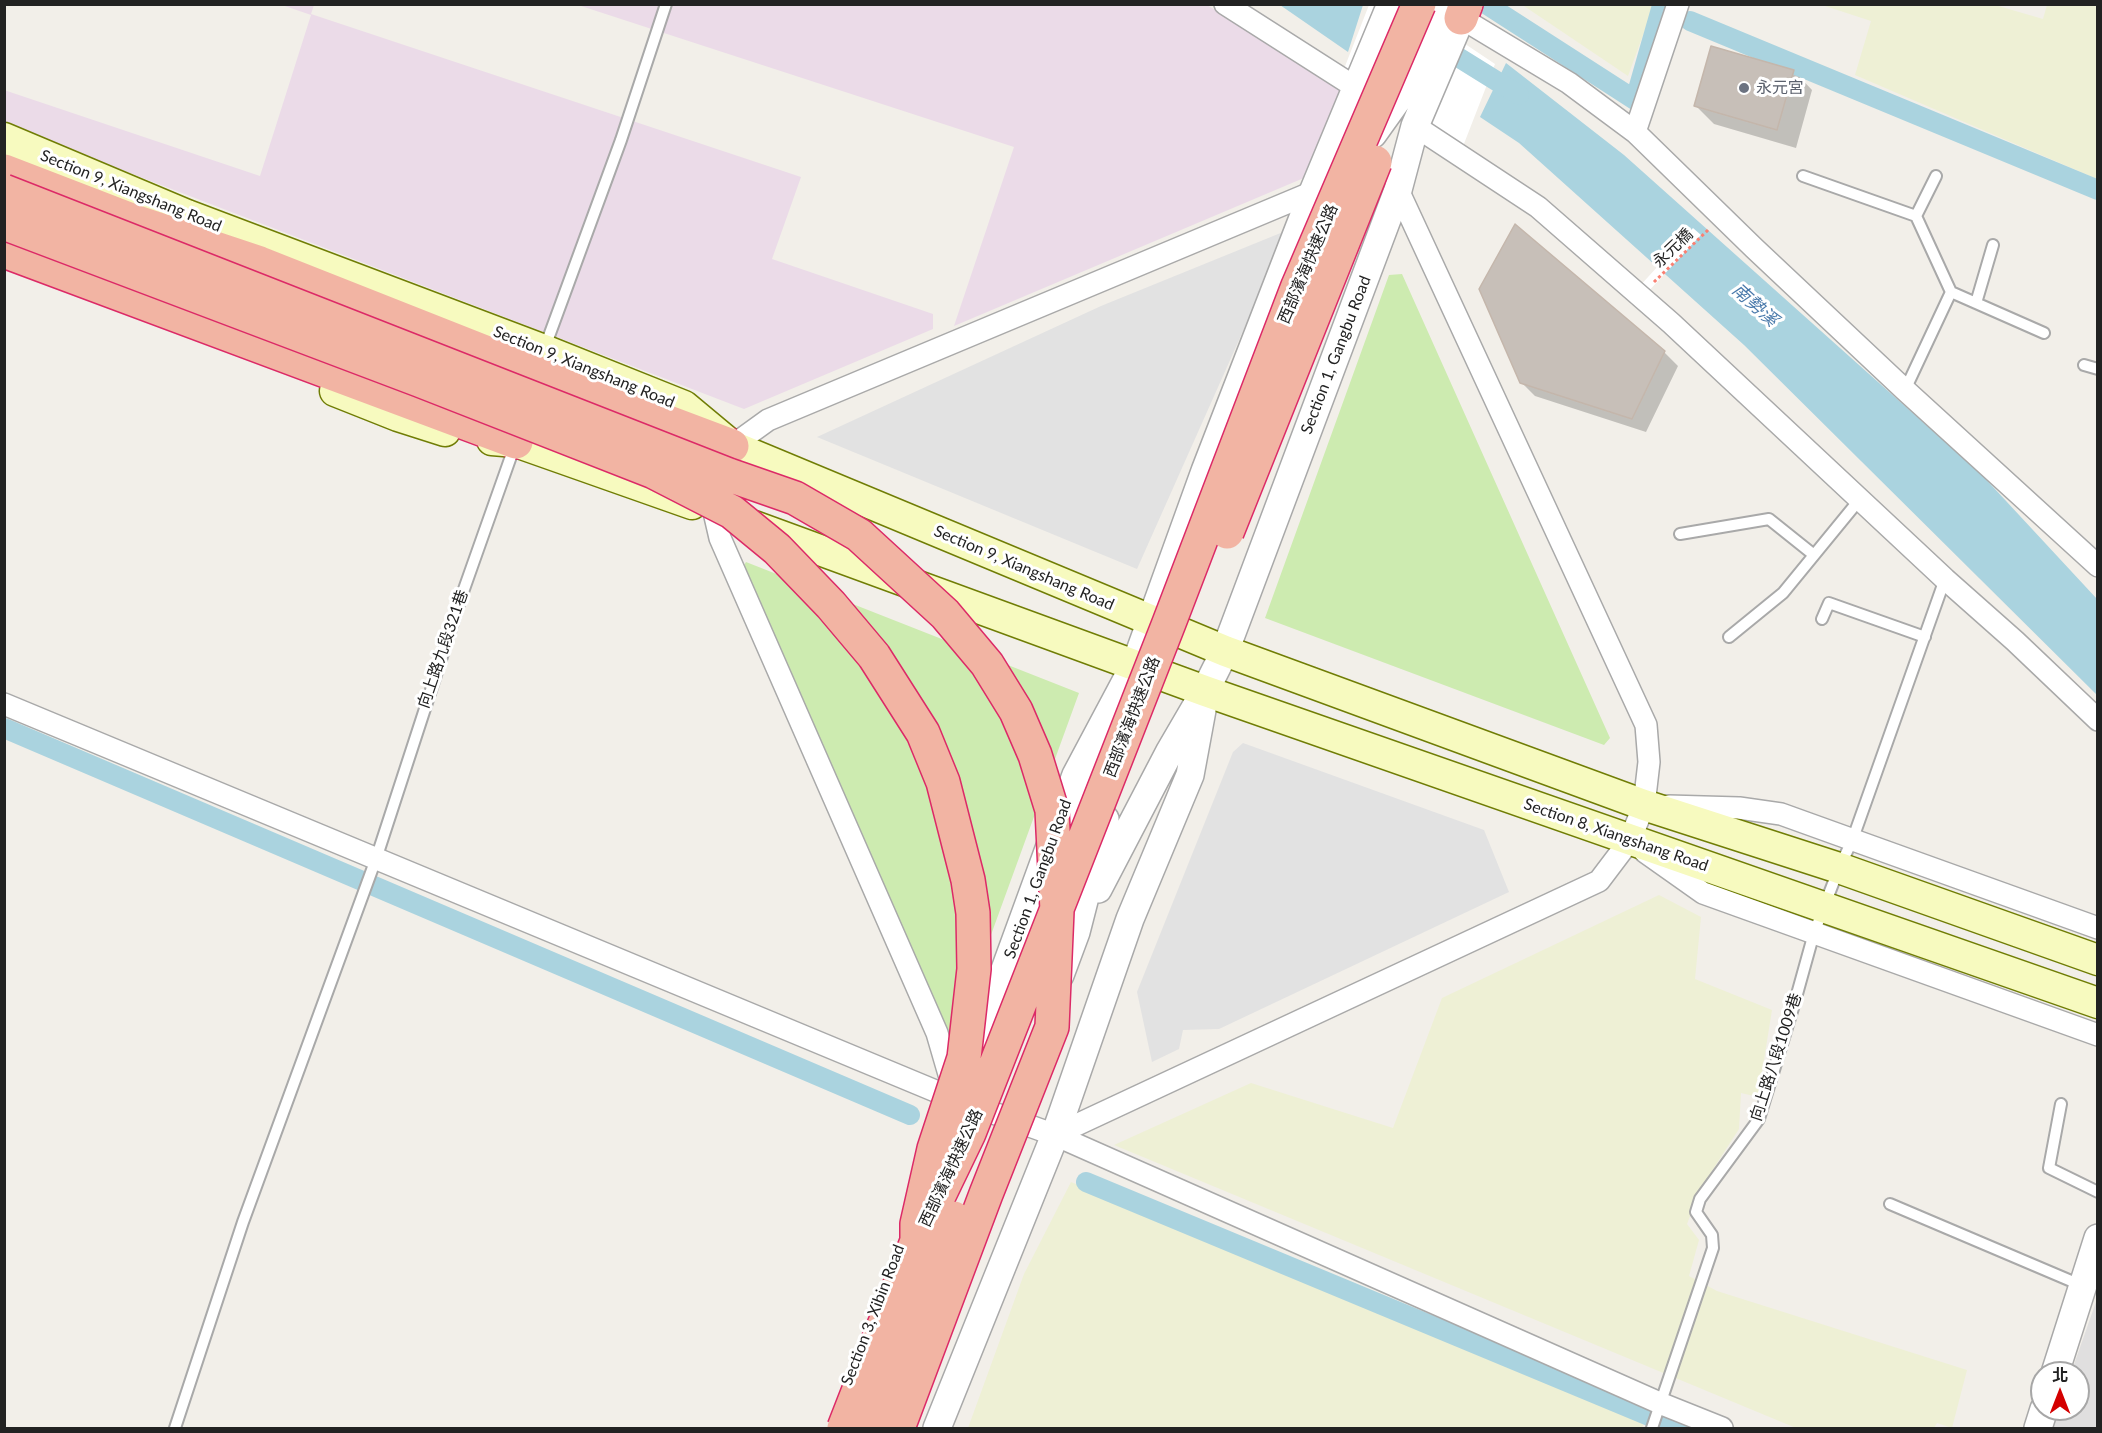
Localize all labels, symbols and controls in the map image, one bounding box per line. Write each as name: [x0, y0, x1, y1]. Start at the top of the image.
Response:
place label: 永元宮: [1756, 78, 1804, 98]
marker: 永元宮: [1737, 81, 1751, 95]
street label: Section 9, Xiangshang Road: [38, 146, 224, 236]
street label: 西部濱海快速公路: [1274, 201, 1342, 327]
street label: 永元橋: [1649, 224, 1697, 272]
street label: Section 1, Gangbu Road: [1297, 273, 1375, 437]
water label: 南勢溪: [1728, 279, 1782, 331]
street label: Section 9, Xiangshang Road: [491, 322, 677, 412]
street label: Section 9, Xiangshang Road: [931, 521, 1117, 615]
street label: 向上路九段321巷: [414, 587, 472, 711]
street label: 西部濱海快速公路: [1100, 654, 1164, 780]
street label: Section 8, Xiangshang Road: [1521, 794, 1711, 876]
street label: Section 1, Gangbu Road: [1000, 797, 1076, 961]
street label: 向上路八段1009巷: [1746, 991, 1806, 1123]
street label: 西部濱海快速公路: [915, 1106, 987, 1230]
street label: Section 3, Xibin Road: [837, 1242, 909, 1388]
north arrow: [2030, 1361, 2090, 1421]
text: 北: [2052, 1365, 2068, 1384]

